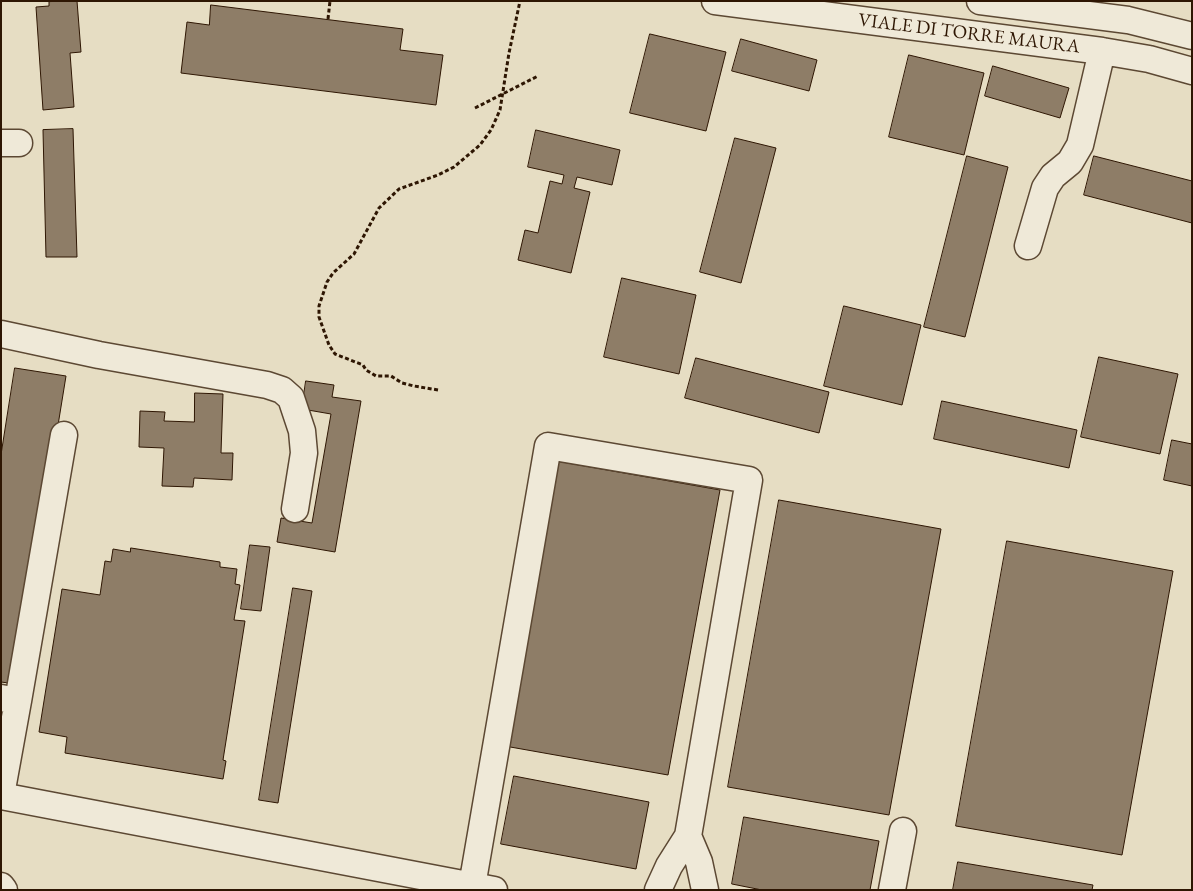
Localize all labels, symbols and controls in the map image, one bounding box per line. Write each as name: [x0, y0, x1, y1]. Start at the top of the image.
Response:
street label: VIALE DI TORRE MAURA: [857, 9, 1081, 59]

